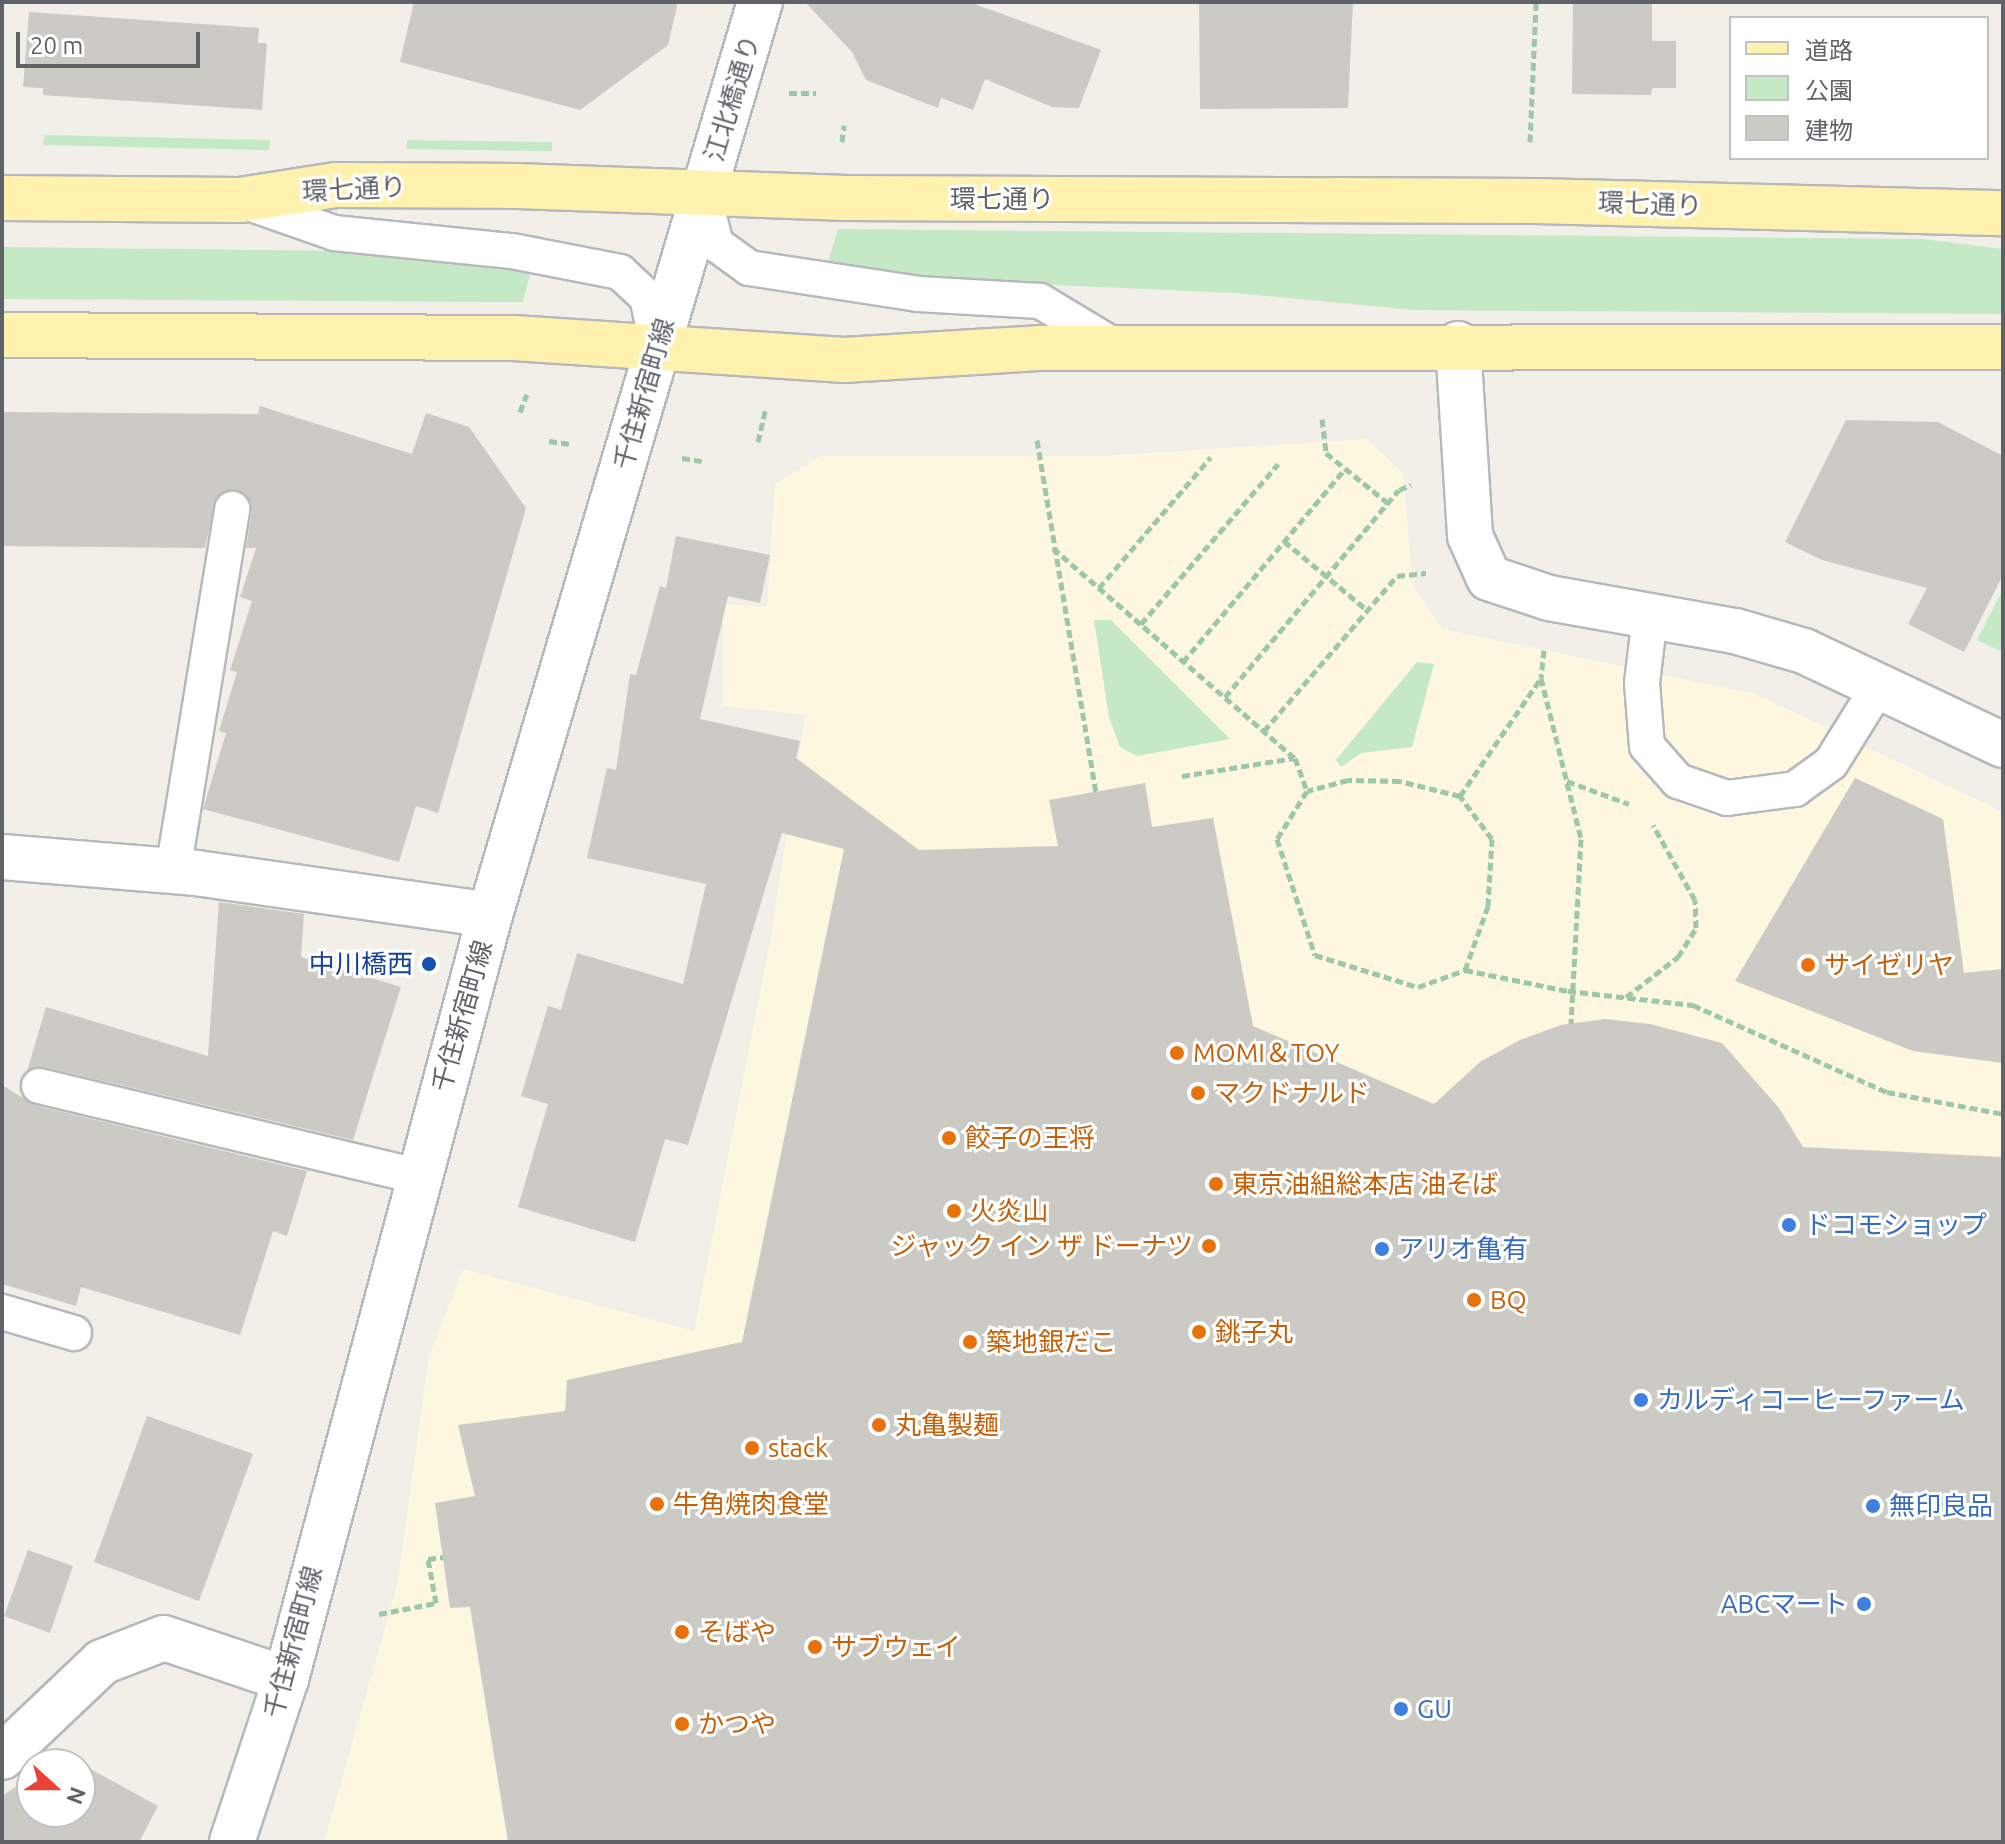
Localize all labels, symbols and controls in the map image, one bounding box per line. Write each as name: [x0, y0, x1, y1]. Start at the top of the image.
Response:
scale bar: [20, 16, 204, 66]
legend: [1729, 16, 1989, 160]
street label: 江北橋通り: [698, 31, 766, 165]
text: 20 m: [30, 32, 83, 59]
text: 道路: [1805, 37, 1853, 64]
text: 公園: [1805, 77, 1853, 104]
text: 建物: [1805, 117, 1853, 144]
street label: 環七通り: [301, 171, 407, 207]
street label: 環七通り: [950, 183, 1054, 215]
street label: 環七通り: [1597, 187, 1703, 221]
street label: 千住新宿町線: [608, 315, 680, 473]
street label: 千住新宿町線: [426, 937, 498, 1095]
place label: 中川橋西: [309, 948, 413, 980]
place label: サイゼリヤ: [1824, 949, 1954, 981]
marker: 中川橋西: [420, 955, 438, 973]
marker: サイゼリヤ: [1799, 956, 1817, 974]
place label: MOMI＆TOY: [1193, 1037, 1339, 1069]
marker: MOMI＆TOY: [1168, 1044, 1186, 1062]
place label: マクドナルド: [1214, 1077, 1370, 1109]
marker: マクドナルド: [1189, 1084, 1207, 1102]
place label: 餃子の王将: [965, 1122, 1095, 1154]
marker: 餃子の王将: [940, 1129, 958, 1147]
place label: 東京油組総本店 油そば: [1232, 1168, 1498, 1200]
marker: 東京油組総本店 油そば: [1207, 1175, 1225, 1193]
place label: 火炎山: [970, 1195, 1048, 1227]
marker: 火炎山: [945, 1202, 963, 1220]
place label: ドコモショップ: [1805, 1209, 1987, 1241]
marker: ドコモショップ: [1780, 1216, 1798, 1234]
place label: ジャック イン ザ ドーナツ: [889, 1230, 1193, 1262]
place label: アリオ亀有: [1398, 1233, 1528, 1265]
marker: ジャック イン ザ ドーナツ: [1200, 1237, 1218, 1255]
marker: アリオ亀有: [1373, 1240, 1391, 1258]
place label: BQ: [1490, 1284, 1527, 1316]
marker: BQ: [1465, 1291, 1483, 1309]
place label: 銚子丸: [1215, 1316, 1293, 1348]
marker: 銚子丸: [1190, 1323, 1208, 1341]
place label: 築地銀だこ: [986, 1326, 1116, 1358]
marker: 築地銀だこ: [961, 1333, 979, 1351]
place label: カルディコーヒーファーム: [1657, 1384, 1969, 1416]
marker: カルディコーヒーファーム: [1632, 1391, 1650, 1409]
place label: 丸亀製麺: [895, 1409, 999, 1441]
marker: 丸亀製麺: [870, 1416, 888, 1434]
place label: stack: [768, 1432, 828, 1464]
marker: stack: [743, 1439, 761, 1457]
place label: 牛角焼肉食堂: [673, 1488, 829, 1520]
place label: 無印良品: [1889, 1490, 1993, 1522]
marker: 牛角焼肉食堂: [648, 1495, 666, 1513]
marker: 無印良品: [1864, 1497, 1882, 1515]
street label: 千住新宿町線: [258, 1563, 328, 1721]
place label: ABCマート: [1721, 1588, 1848, 1620]
marker: ABCマート: [1855, 1595, 1873, 1613]
place label: そばや: [698, 1616, 776, 1648]
marker: そばや: [673, 1623, 691, 1641]
place label: サブウェイ: [831, 1631, 961, 1663]
marker: サブウェイ: [806, 1638, 824, 1656]
place label: GU: [1417, 1693, 1452, 1725]
marker: GU: [1392, 1700, 1410, 1718]
place label: かつや: [698, 1708, 776, 1740]
marker: かつや: [673, 1715, 691, 1733]
north arrow: [16, 1748, 96, 1828]
text: N: [62, 1784, 92, 1808]

